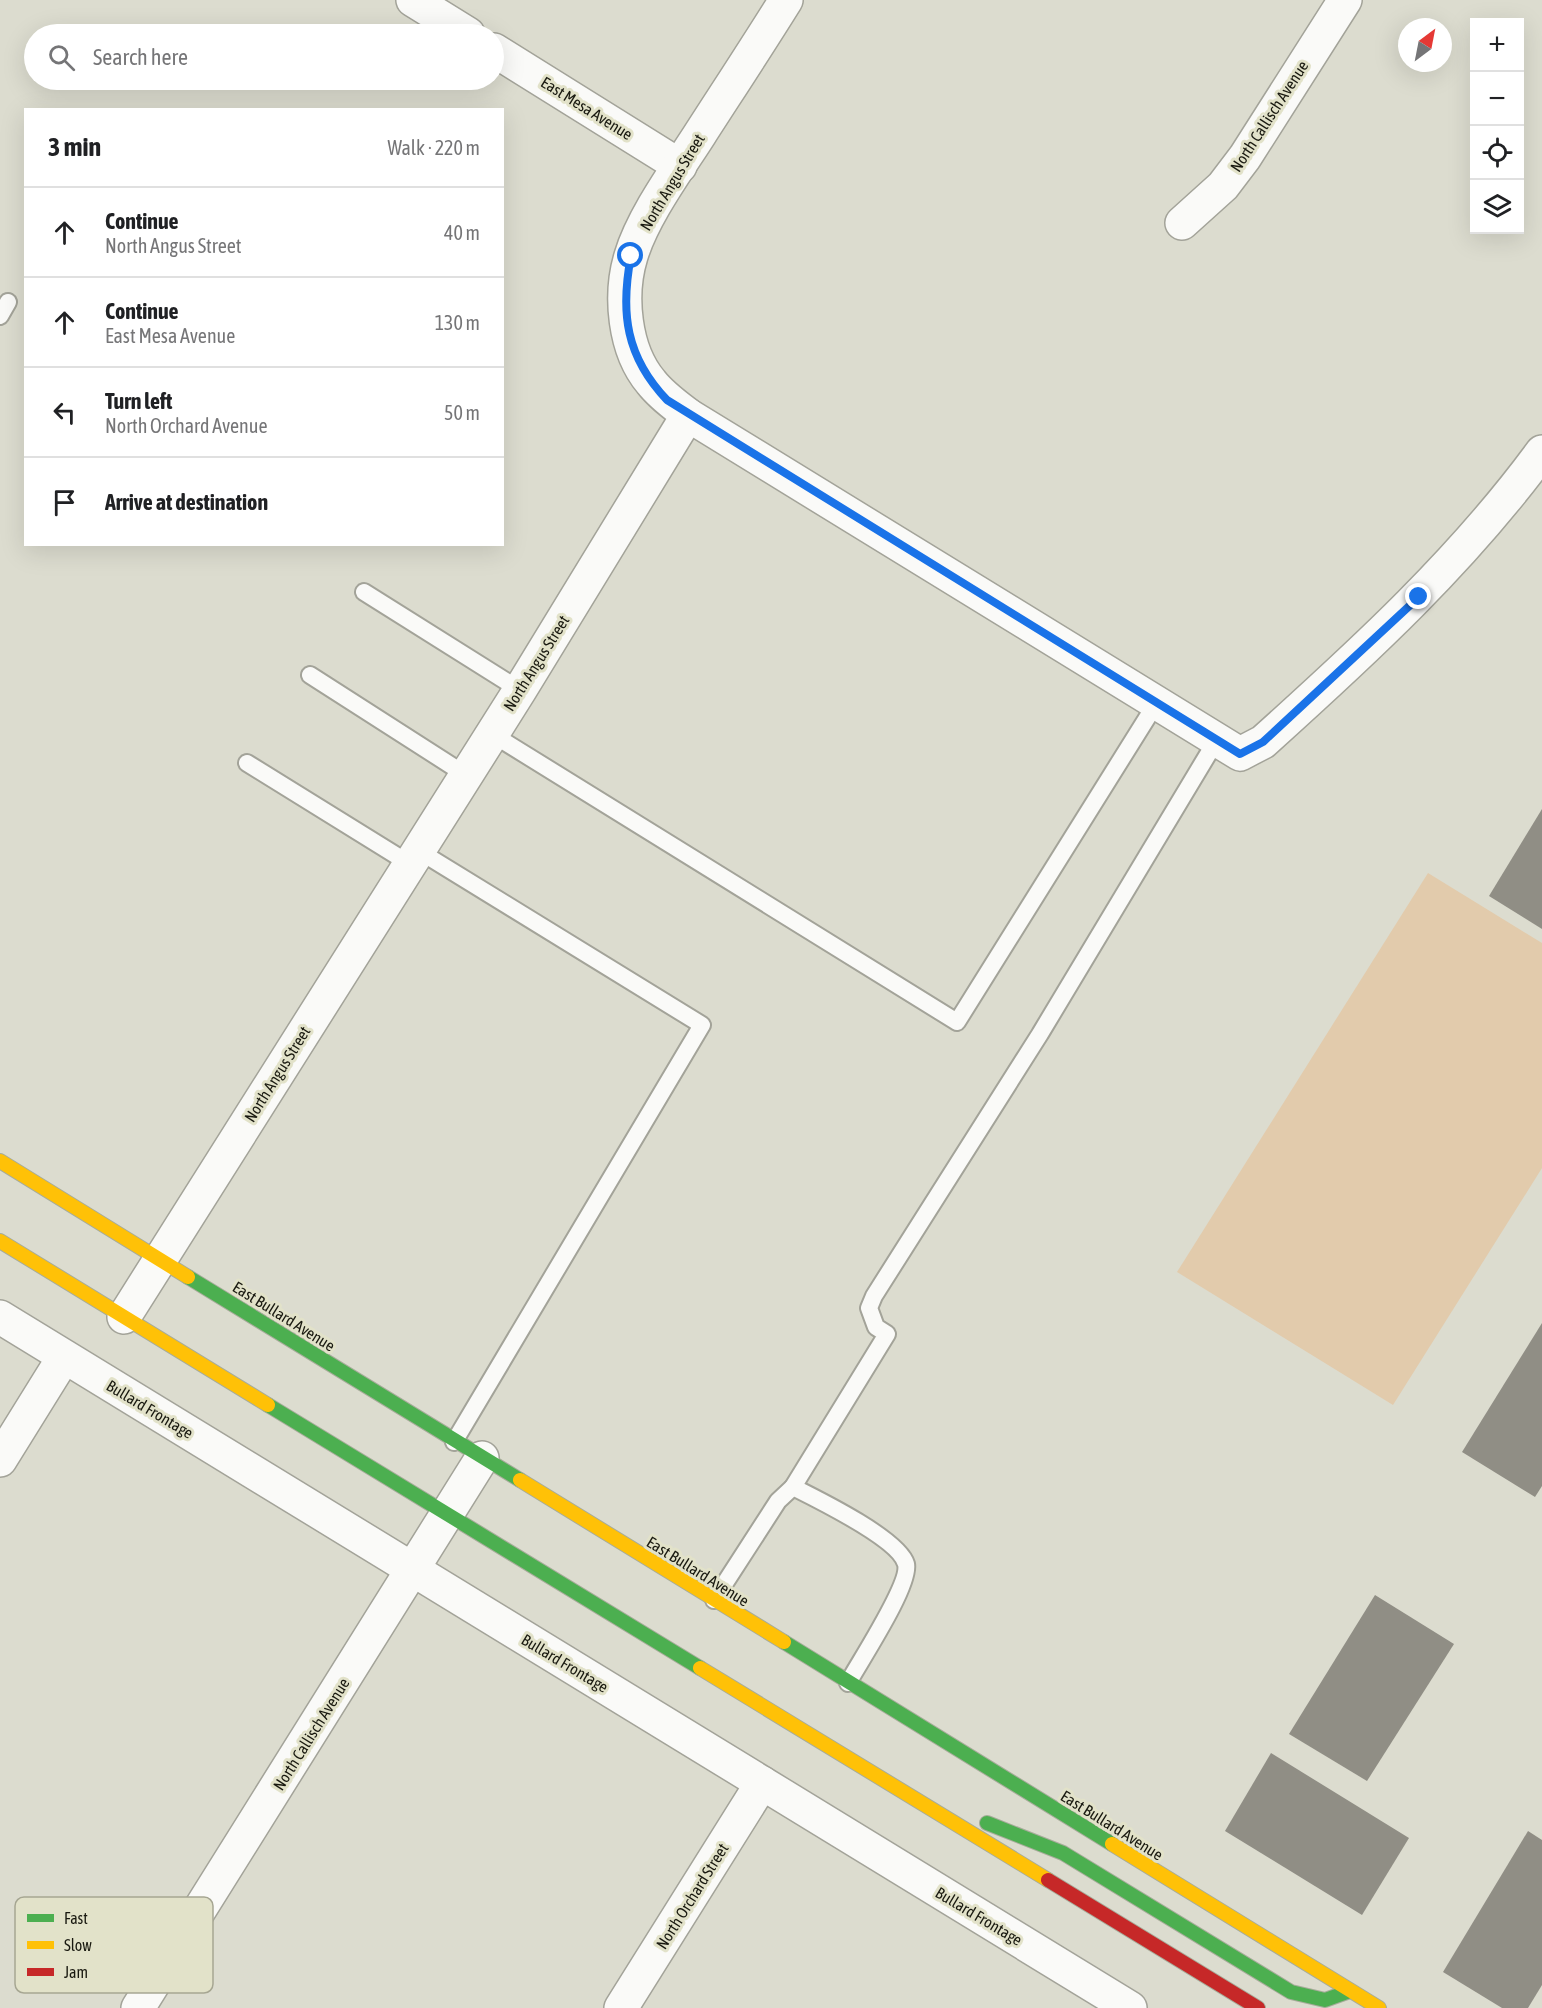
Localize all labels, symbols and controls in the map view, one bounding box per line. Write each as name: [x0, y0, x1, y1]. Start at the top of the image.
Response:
north arrow: [1398, 18, 1452, 72]
map controls: [1470, 18, 1524, 234]
button: +: [1470, 18, 1524, 72]
search box: [24, 24, 504, 90]
icon: search: [45, 41, 78, 74]
text: Search here: [93, 44, 188, 70]
street label: North Callisch Avenue: [1226, 57, 1312, 175]
button: −: [1470, 72, 1524, 126]
street label: East Mesa Avenue: [538, 73, 636, 143]
button: locate: [1470, 126, 1524, 180]
street label: North Angus Street: [636, 130, 709, 234]
text: 3 min: [48, 132, 101, 162]
text: Walk · 220 m: [388, 136, 480, 159]
button: layers: [1470, 180, 1524, 234]
text: Continue: [105, 208, 179, 234]
icon: ahead: [48, 216, 81, 249]
text: 40 m: [444, 221, 480, 244]
text: North Angus Street: [105, 234, 242, 257]
route start: [617, 242, 643, 268]
text: Continue: [105, 298, 179, 324]
icon: ahead: [48, 306, 81, 339]
text: 130 m: [435, 311, 480, 334]
text: East Mesa Avenue: [105, 324, 235, 347]
text: Turn left: [105, 388, 172, 414]
icon: left: [48, 396, 81, 429]
text: 50 m: [444, 401, 480, 424]
text: North Orchard Avenue: [105, 414, 268, 437]
icon: arrive: [48, 486, 81, 519]
text: Arrive at destination: [105, 489, 268, 515]
route end: [1405, 583, 1431, 609]
street label: North Angus Street: [499, 612, 574, 715]
street label: North Angus Street: [240, 1023, 315, 1126]
street label: East Bullard Avenue: [230, 1277, 338, 1355]
street label: Bullard Frontage: [103, 1376, 197, 1443]
street label: East Bullard Avenue: [644, 1532, 752, 1610]
street label: Bullard Frontage: [518, 1630, 612, 1697]
street label: North Callisch Avenue: [269, 1675, 353, 1793]
street label: East Bullard Avenue: [1058, 1786, 1166, 1864]
street label: North Orchard Street: [652, 1840, 732, 1952]
street label: Bullard Frontage: [932, 1883, 1026, 1950]
legend: [15, 1897, 213, 1993]
text: Fast: [64, 1909, 88, 1927]
text: Slow: [64, 1936, 92, 1954]
text: Jam: [64, 1963, 88, 1981]

